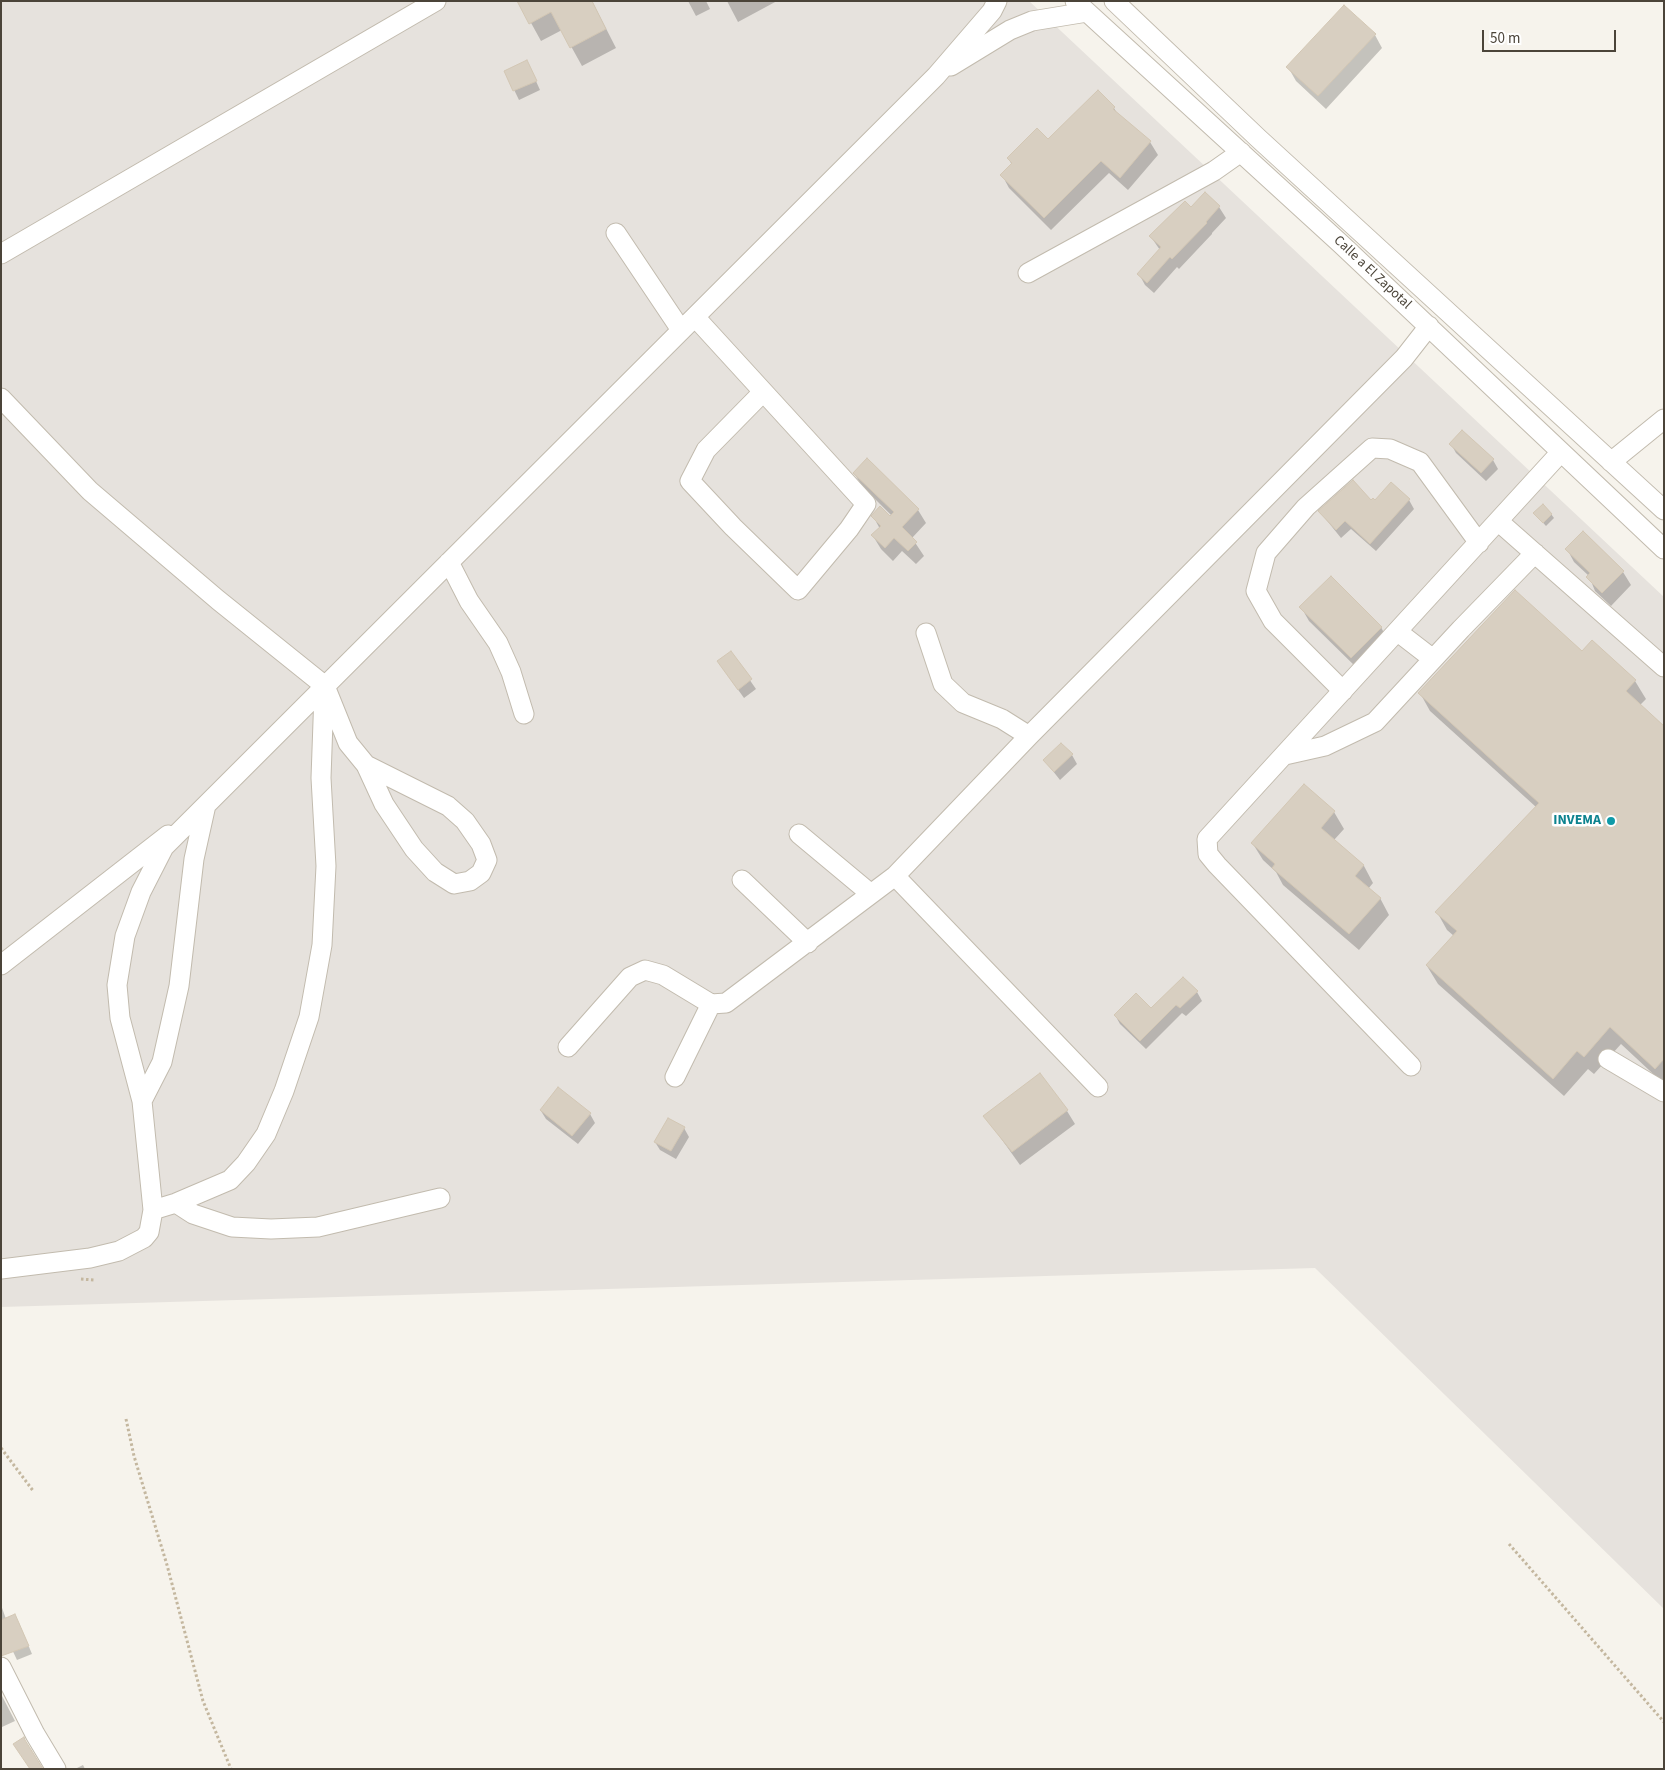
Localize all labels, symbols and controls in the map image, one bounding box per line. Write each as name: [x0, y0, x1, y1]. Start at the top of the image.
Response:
scale bar: [1485, 20, 1619, 52]
text: 50 m: [1490, 28, 1520, 49]
street label: Calle a El Zapotal: [1330, 233, 1414, 313]
place label: INVEMA: [1553, 813, 1601, 829]
marker: INVEMA: [1605, 815, 1617, 827]

